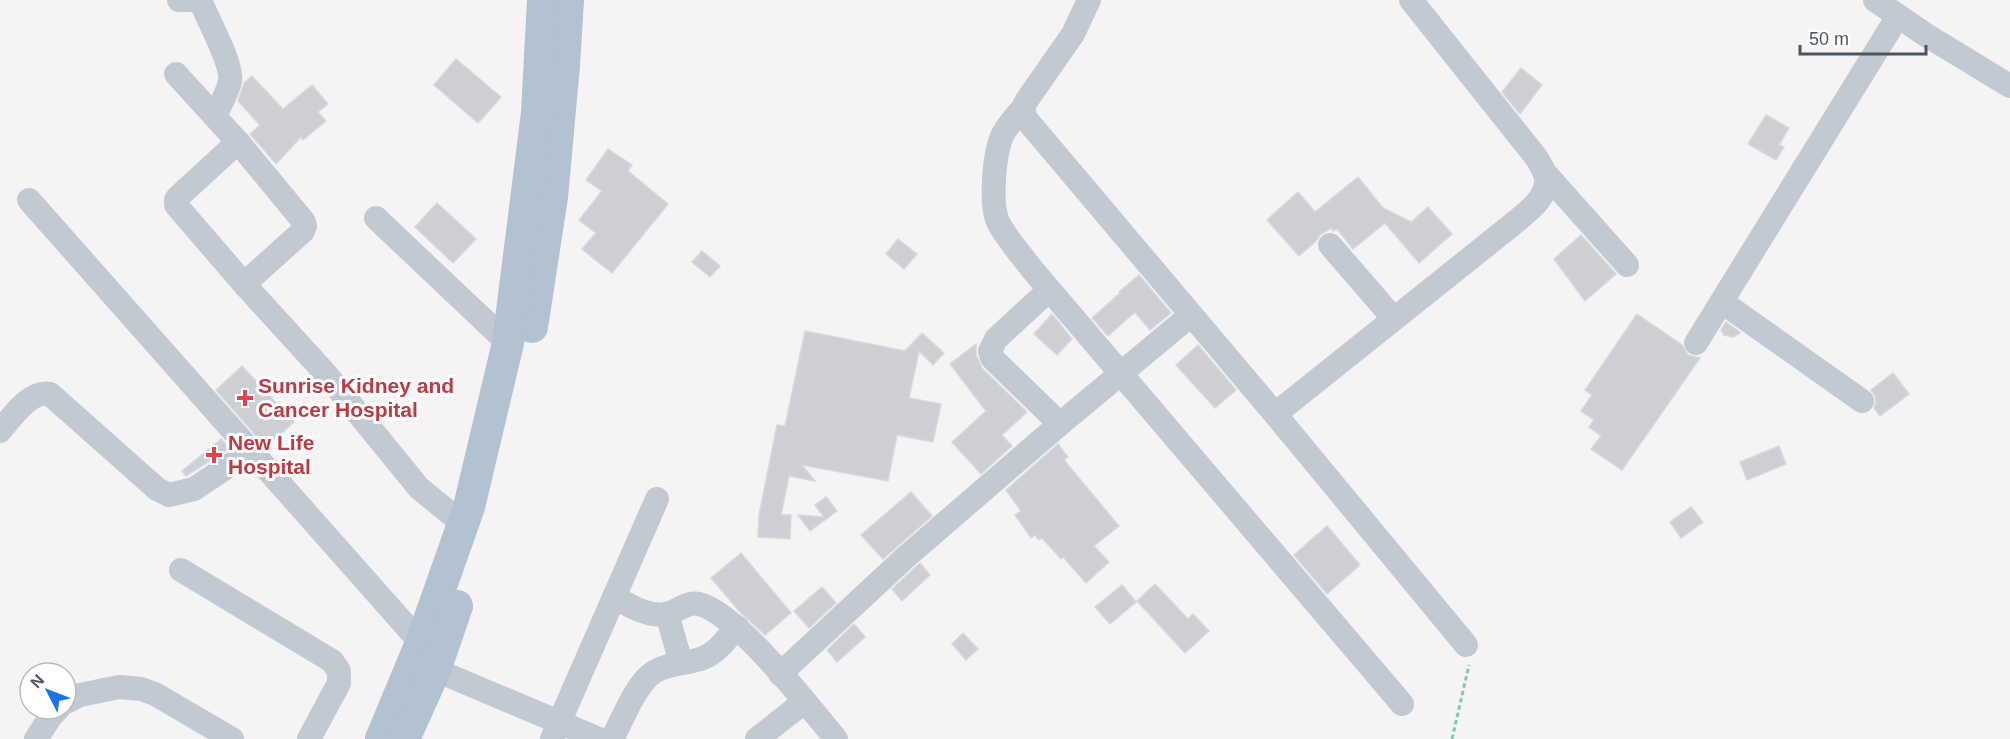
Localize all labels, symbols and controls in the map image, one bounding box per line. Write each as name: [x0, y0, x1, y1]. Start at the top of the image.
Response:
scale bar: [1800, 18, 1926, 56]
text: 50 m: [1809, 29, 1849, 49]
place label: Sunrise Kidney and Cancer Hospital: [258, 374, 454, 421]
marker: Sunrise Kidney and Cancer Hospital: [236, 389, 254, 407]
place label: New Life Hospital: [228, 431, 314, 478]
marker: New Life Hospital: [205, 446, 223, 464]
north arrow: [18, 661, 78, 721]
text: N: [27, 671, 47, 691]

